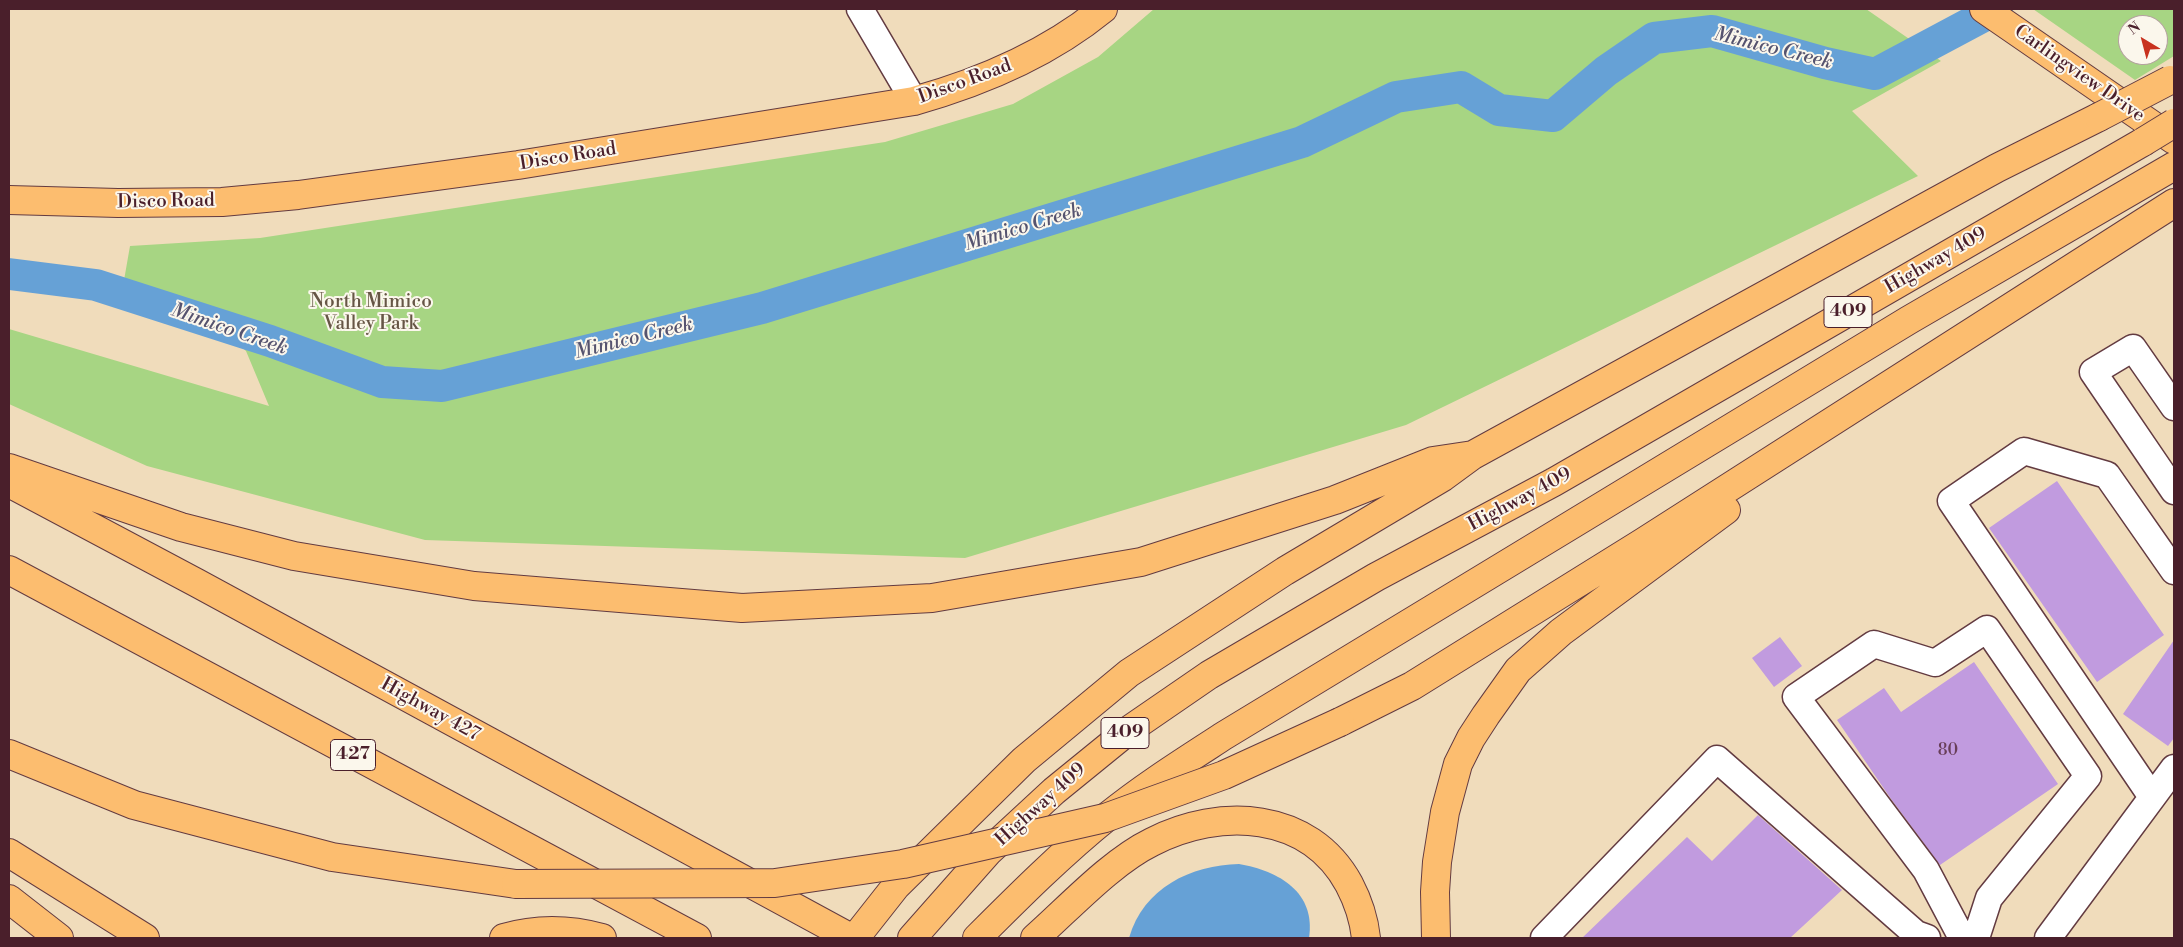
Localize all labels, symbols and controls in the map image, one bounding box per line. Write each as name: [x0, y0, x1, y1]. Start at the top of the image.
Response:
north arrow: [2118, 15, 2168, 65]
text: N: [2125, 18, 2144, 39]
street label: Carlingview Drive: [2009, 20, 2149, 128]
water label: Mimico Creek: [1711, 23, 1835, 75]
street label: Disco Road: [915, 55, 1015, 109]
street label: Disco Road: [518, 138, 618, 176]
street label: Disco Road: [117, 190, 215, 214]
water label: Mimico Creek: [962, 199, 1084, 257]
street label: Highway 409: [1881, 223, 1991, 299]
park label: North Mimico Valley Park: [310, 291, 432, 335]
road number: 409: [1824, 296, 1872, 328]
water label: Mimico Creek: [168, 299, 290, 361]
water label: Mimico Creek: [572, 313, 696, 365]
street label: Highway 409: [1464, 463, 1576, 537]
street label: Highway 427: [376, 673, 484, 747]
road number: 409: [1101, 718, 1149, 748]
road number: 427: [330, 740, 376, 770]
house number: 80: [1938, 741, 1958, 761]
street label: Highway 409: [991, 758, 1091, 852]

